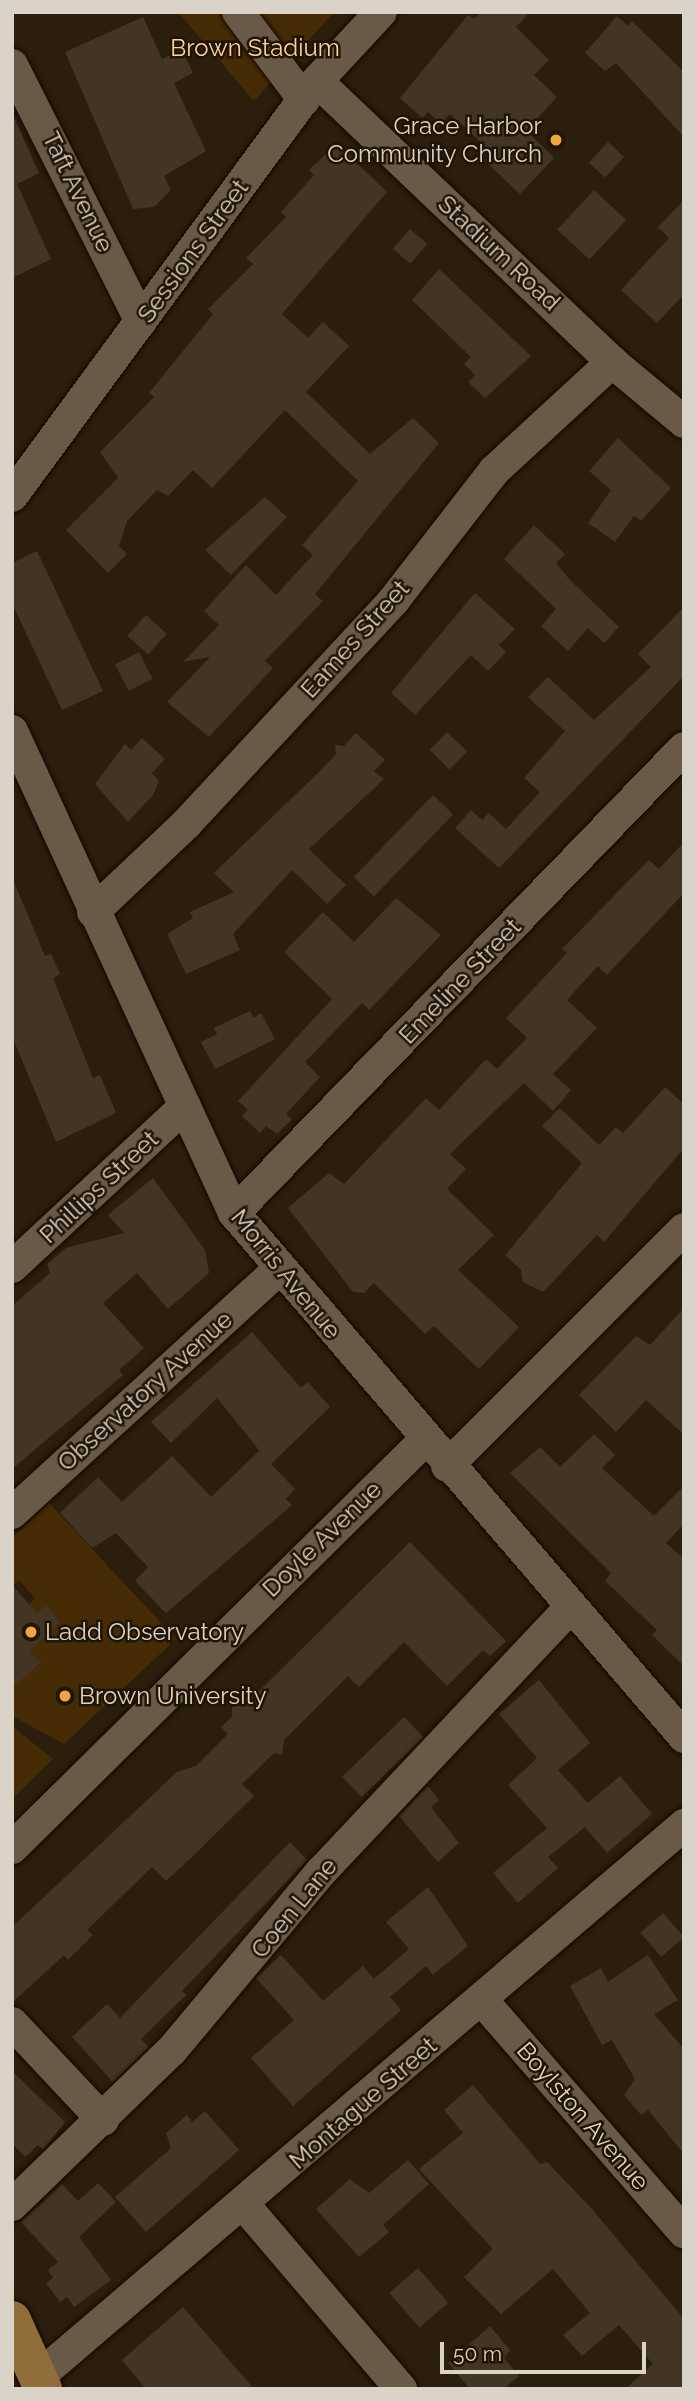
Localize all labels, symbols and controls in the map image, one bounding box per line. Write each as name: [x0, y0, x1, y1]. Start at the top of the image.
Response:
park label: Brown Stadium: [170, 34, 340, 62]
place label: Grace Harbor Community Church: [327, 112, 542, 168]
street label: Taft Avenue: [36, 127, 120, 257]
marker: Grace Harbor Community Church: [548, 132, 564, 148]
street label: Sessions Street: [132, 174, 254, 328]
street label: Stadium Road: [432, 189, 566, 317]
street label: Eames Street: [295, 574, 415, 704]
street label: Emeline Street: [393, 912, 527, 1050]
street label: Phillips Street: [34, 1125, 164, 1249]
street label: Morris Avenue: [225, 1203, 347, 1345]
street label: Observatory Avenue: [51, 1305, 239, 1477]
street label: Doyle Avenue: [256, 1475, 388, 1603]
place label: Ladd Observatory: [45, 1618, 244, 1646]
marker: Ladd Observatory: [23, 1624, 39, 1640]
place label: Brown University: [79, 1682, 266, 1710]
marker: Brown University: [57, 1688, 73, 1704]
street label: Coen Lane: [245, 1852, 343, 1964]
street label: Montague Street: [283, 2031, 443, 2175]
street label: Boylston Avenue: [511, 2036, 655, 2196]
scale bar: [444, 2328, 650, 2372]
text: 50 m: [453, 2341, 502, 2366]

